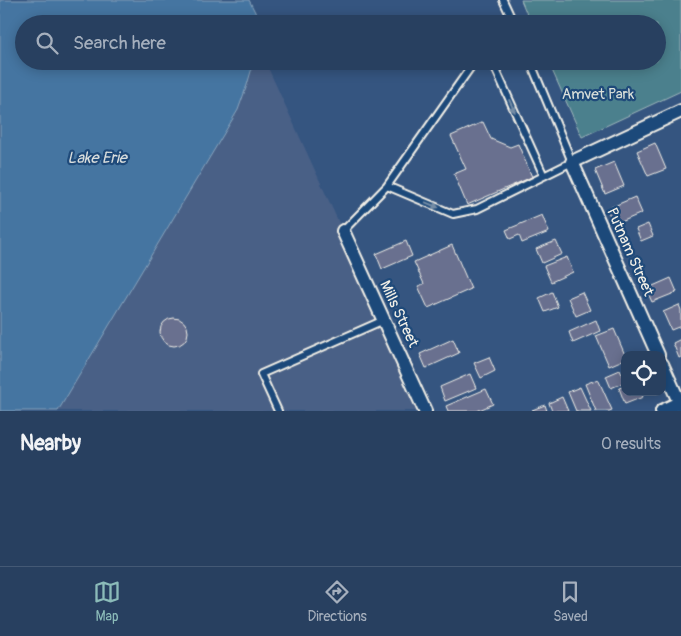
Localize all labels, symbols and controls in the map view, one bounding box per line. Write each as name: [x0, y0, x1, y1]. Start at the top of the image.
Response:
search box: [15, 15, 666, 70]
icon: search: [33, 29, 61, 57]
text: Search here: [73, 31, 166, 55]
park label: Amvet Park: [562, 85, 635, 104]
one-way arrow: [508, 99, 516, 113]
water label: Lake Erie: [67, 148, 129, 168]
one-way arrow: [425, 202, 439, 210]
street label: Putnam Street: [602, 205, 658, 300]
street label: Mills Street: [375, 278, 423, 351]
map controls: [621, 351, 666, 396]
button: locate: [621, 351, 666, 396]
text: Nearby: [20, 430, 81, 457]
text: 0 results: [601, 434, 661, 454]
tab: Map: [93, 578, 121, 625]
tab: Directions: [307, 578, 367, 625]
tab: Saved: [553, 578, 588, 625]

